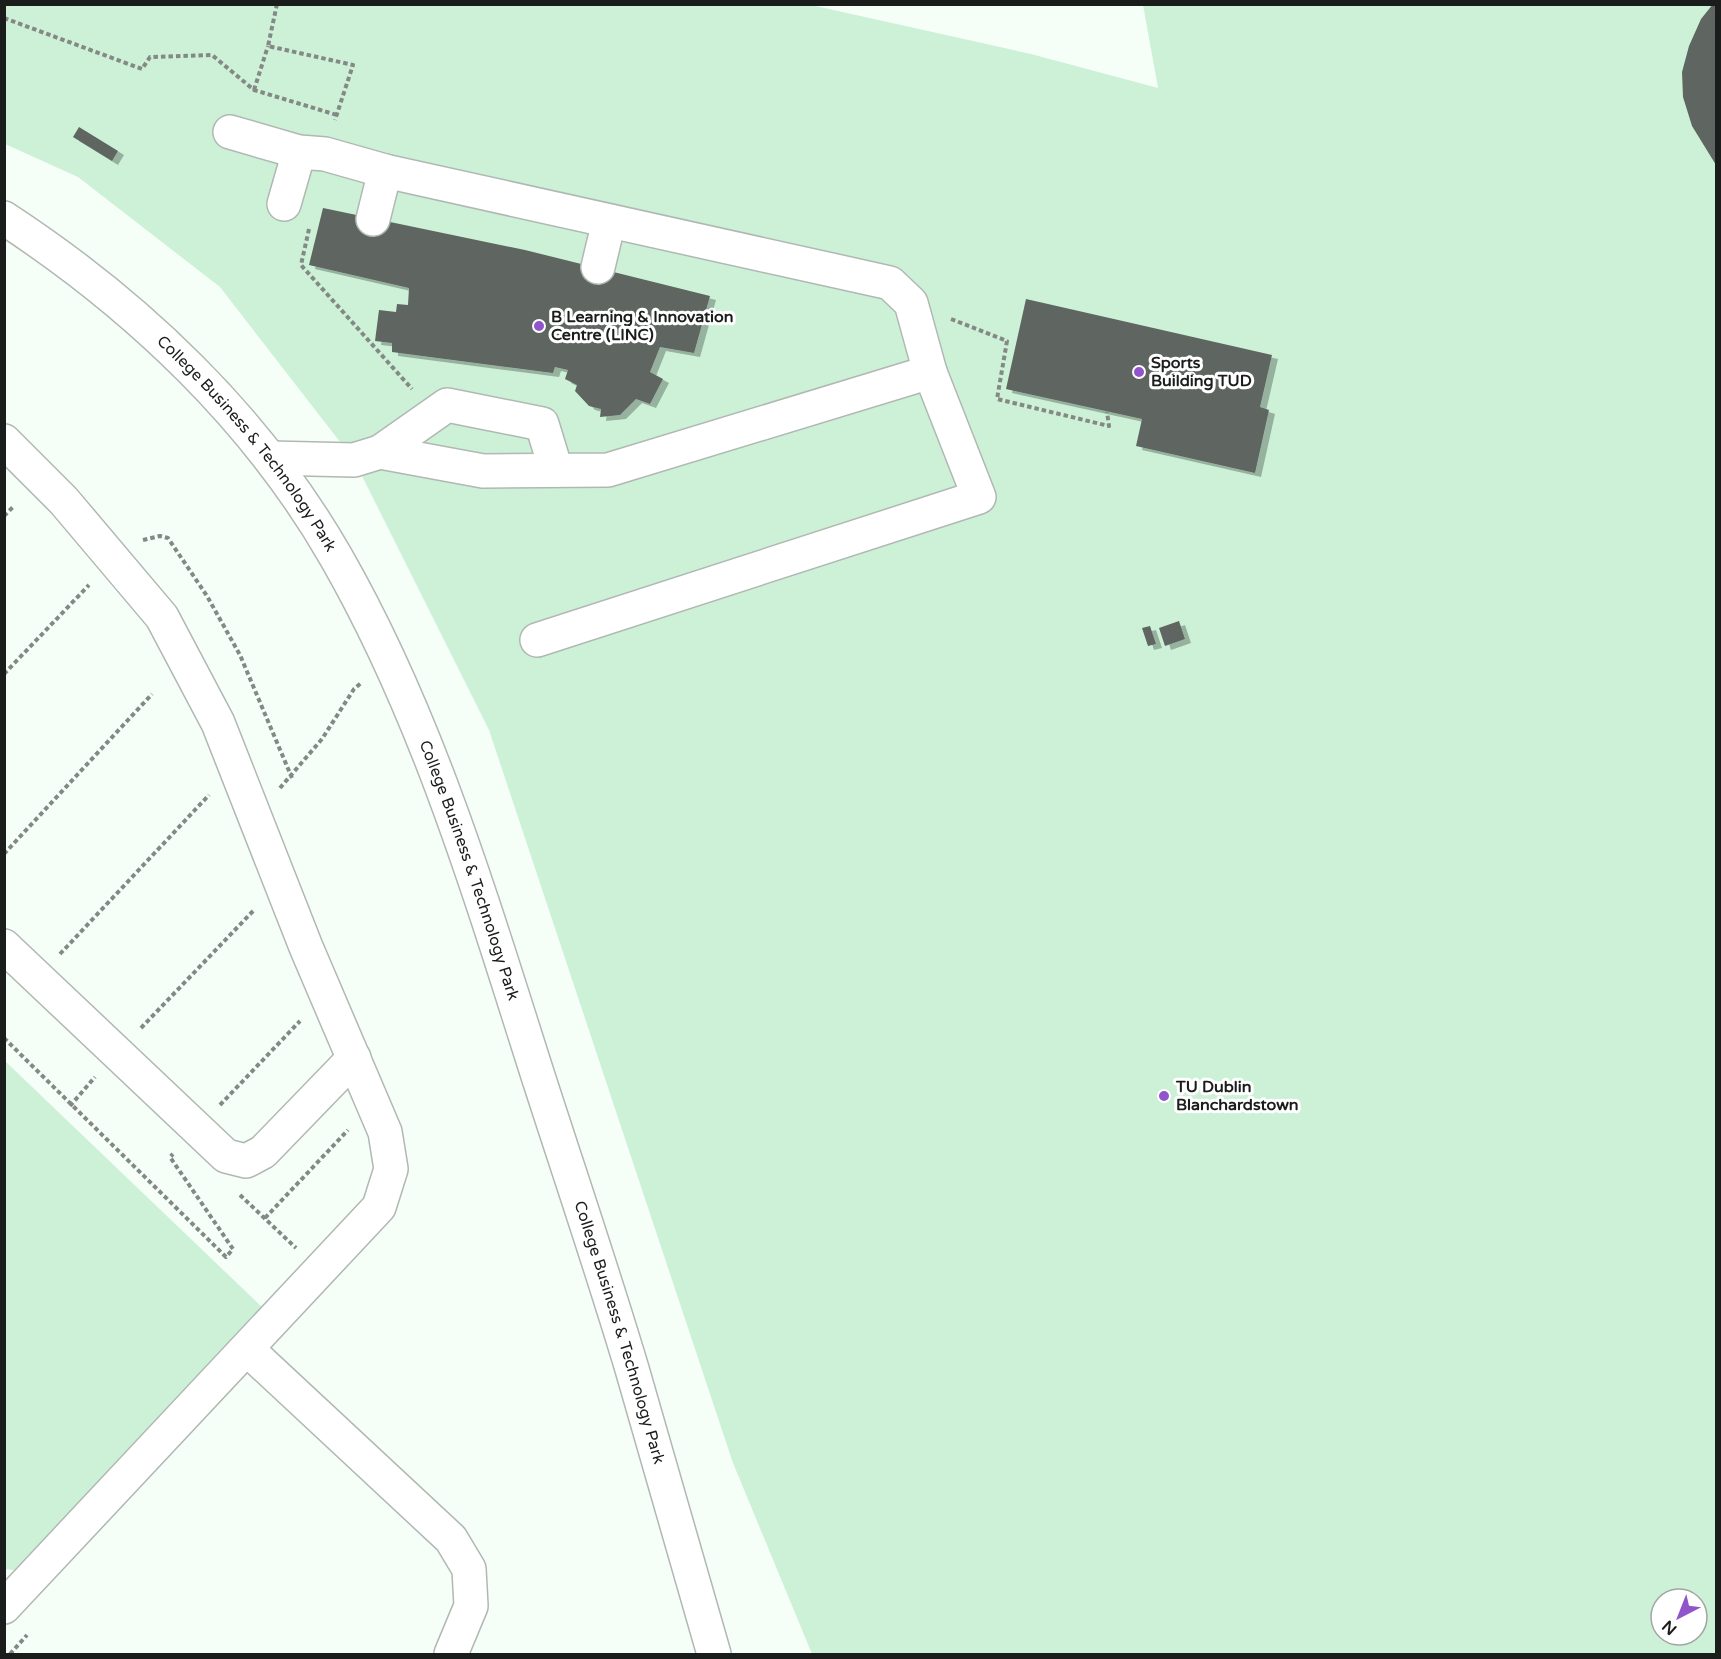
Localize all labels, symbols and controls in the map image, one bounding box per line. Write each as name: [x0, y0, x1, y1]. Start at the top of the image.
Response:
place label: B Learning & Innovation Centre (LINC): [551, 307, 734, 345]
marker: B Learning & Innovation Centre (LINC): [532, 319, 546, 333]
street label: College Business & Technology Park: [153, 331, 341, 556]
place label: Sports Building TUD: [1151, 353, 1252, 391]
marker: Sports Building TUD: [1132, 365, 1146, 379]
street label: College Business & Technology Park: [415, 737, 523, 1003]
place label: TU Dublin Blanchardstown: [1175, 1077, 1299, 1115]
marker: TU Dublin Blanchardstown: [1157, 1089, 1171, 1103]
street label: College Business & Technology Park: [570, 1198, 669, 1467]
north arrow: [1649, 1587, 1709, 1647]
text: N: [1658, 1616, 1681, 1639]

